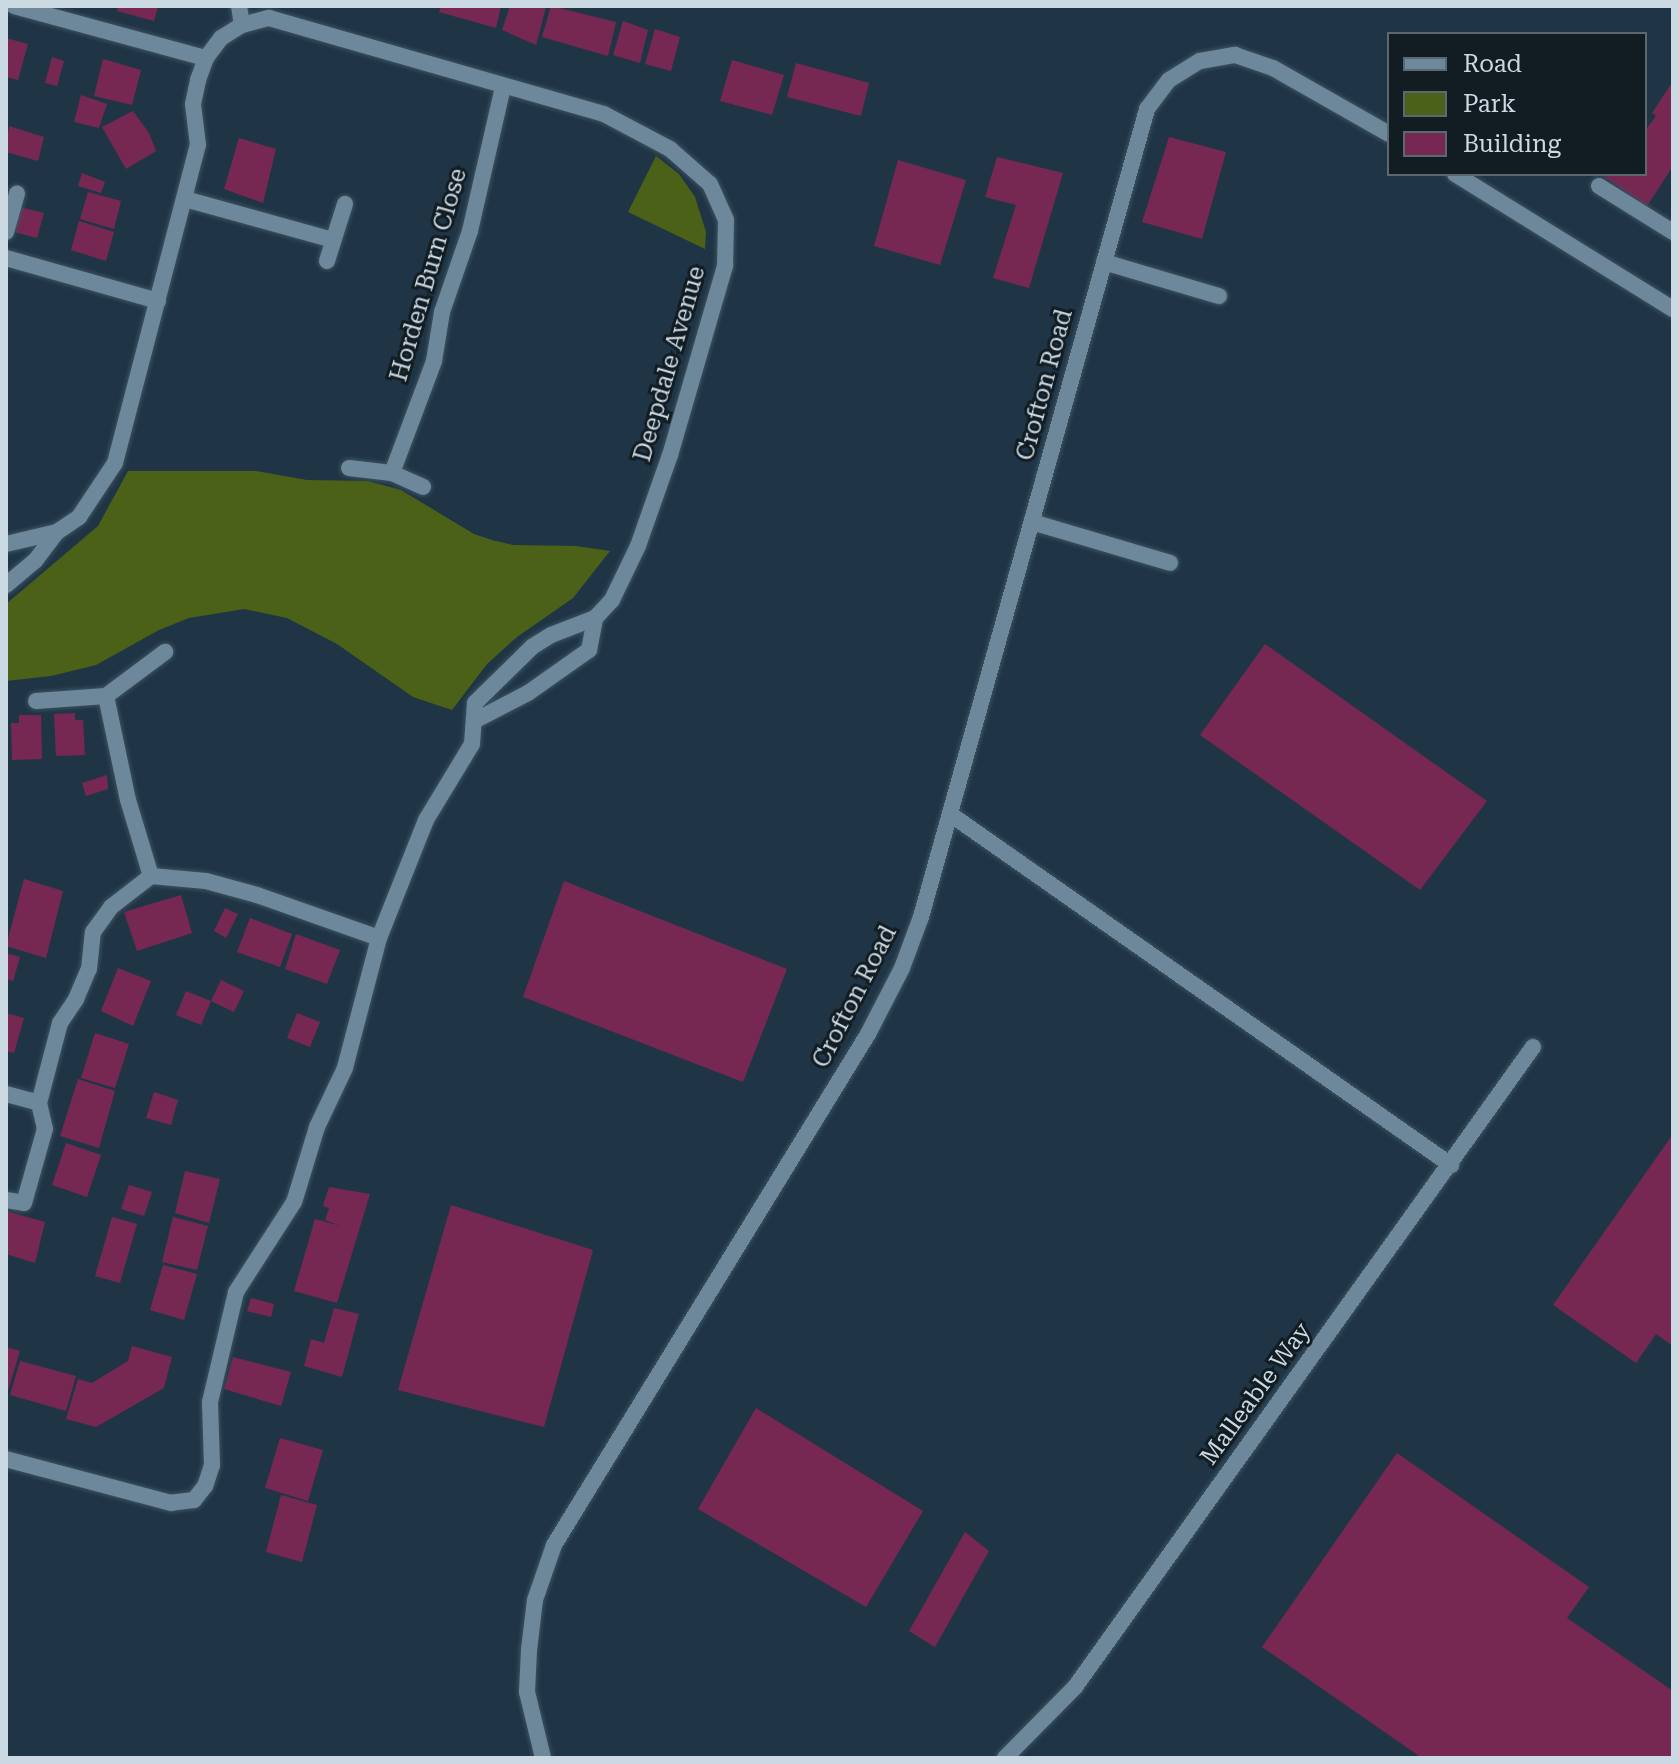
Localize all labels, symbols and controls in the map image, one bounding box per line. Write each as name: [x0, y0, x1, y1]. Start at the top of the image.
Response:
legend: [1387, 32, 1647, 176]
text: Road: [1463, 50, 1522, 78]
text: Park: [1463, 90, 1516, 118]
text: Building: [1463, 130, 1561, 158]
street label: Horden Burn Close: [385, 165, 473, 385]
street label: Deepdale Avenue: [628, 263, 712, 465]
street label: Crofton Road: [1011, 306, 1079, 464]
street label: Crofton Road: [807, 921, 903, 1073]
street label: Malleable Way: [1195, 1317, 1317, 1471]

